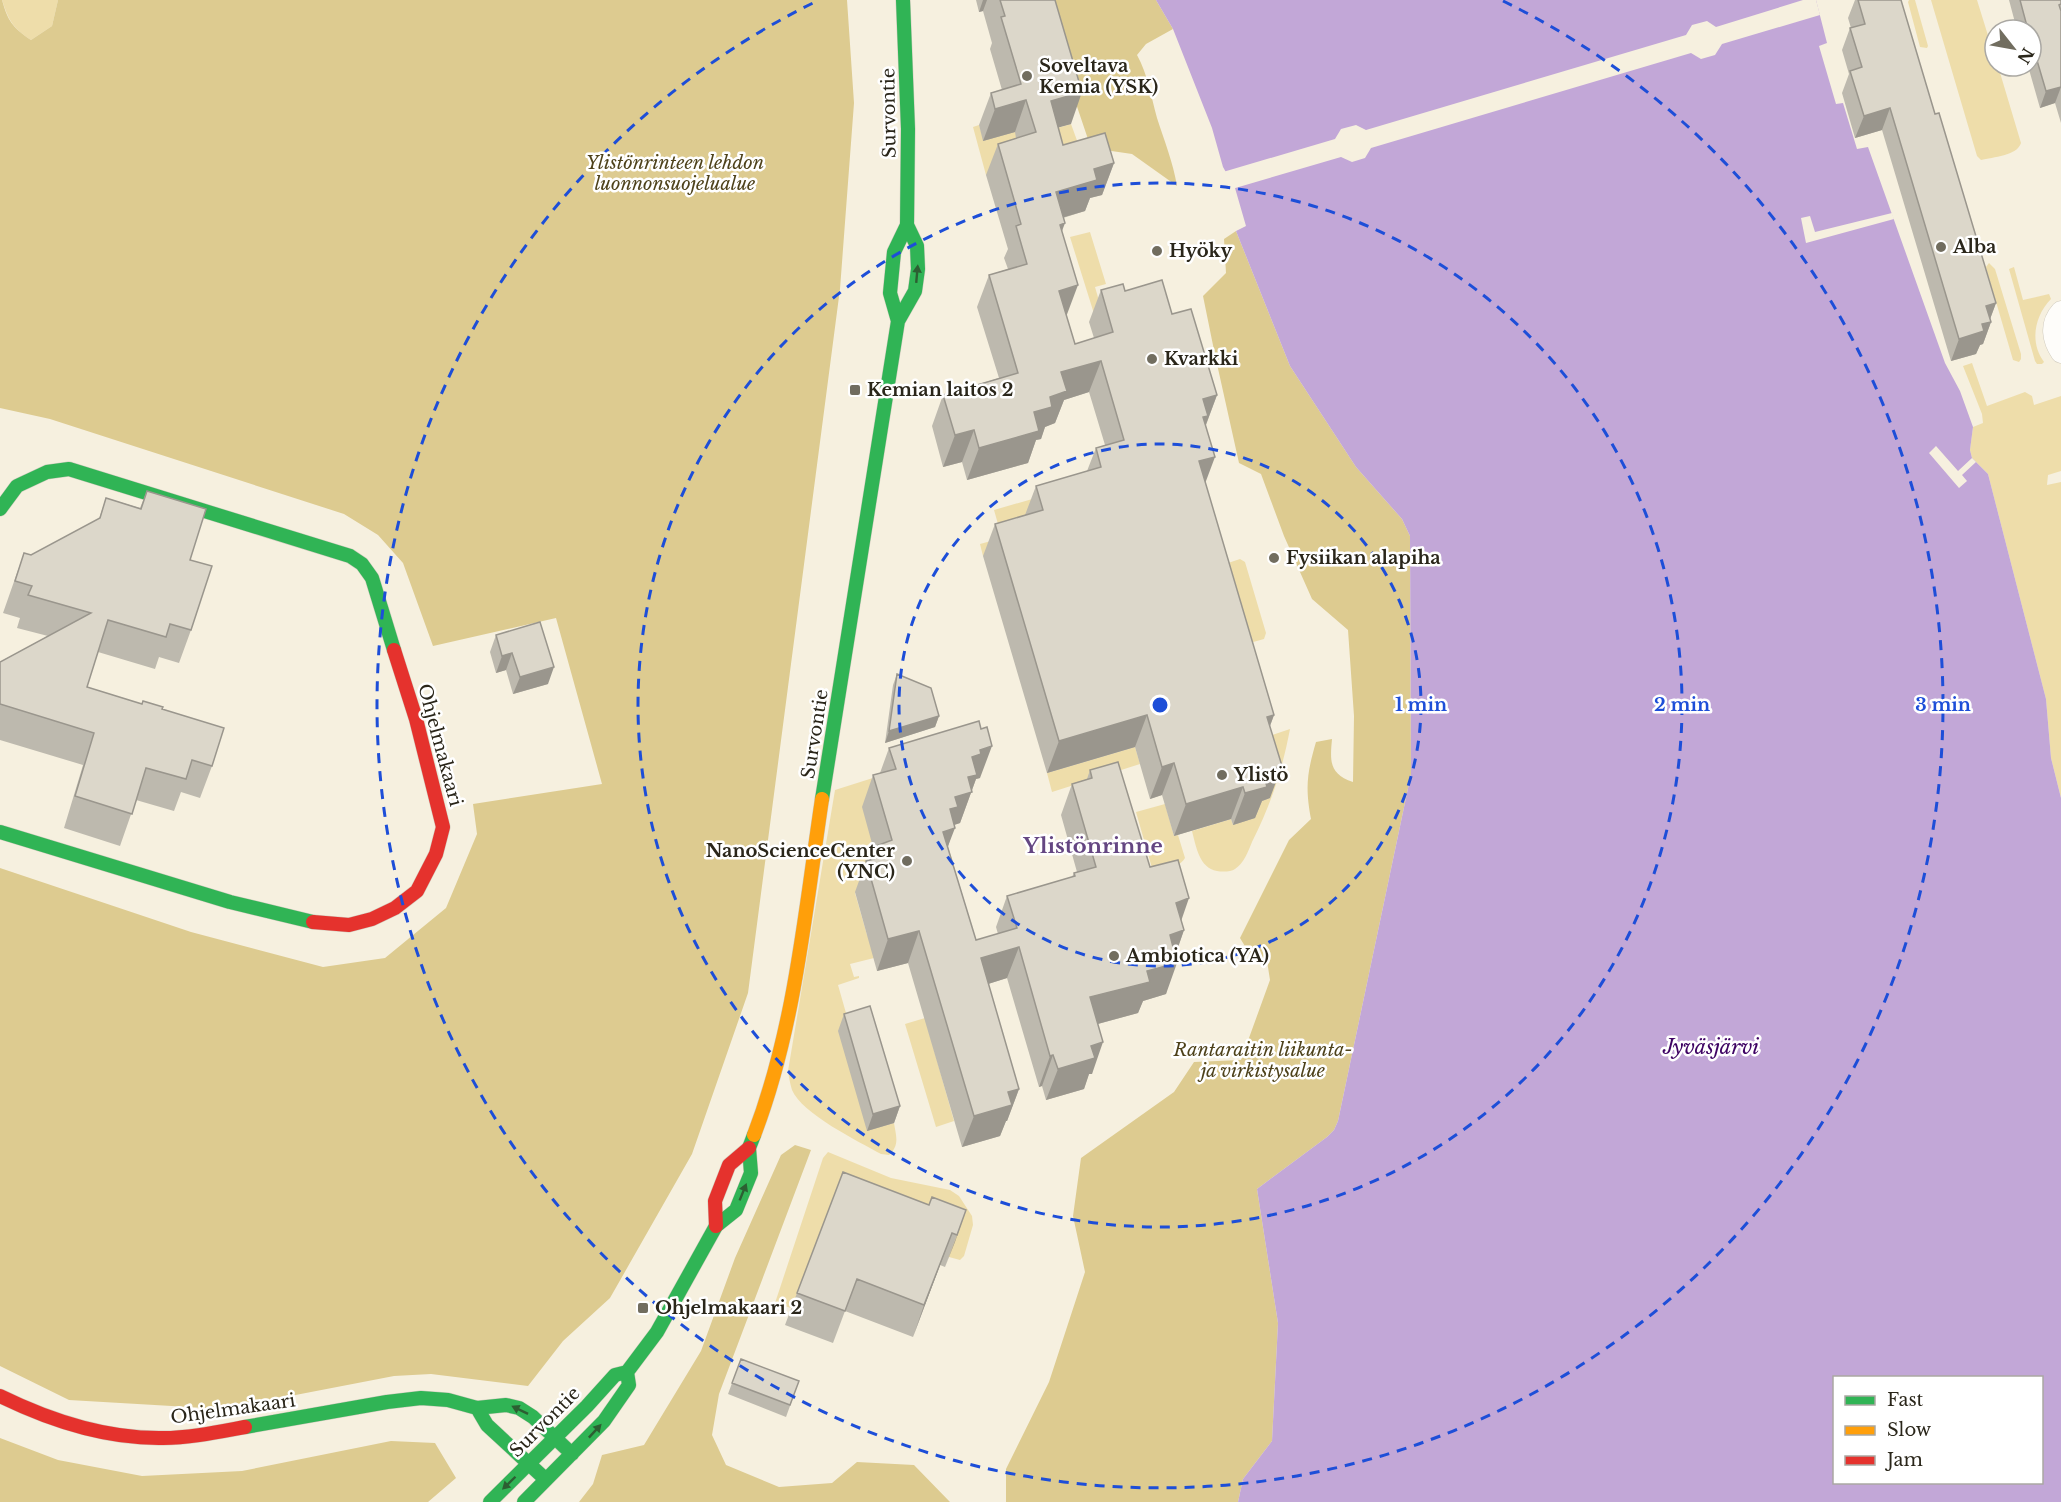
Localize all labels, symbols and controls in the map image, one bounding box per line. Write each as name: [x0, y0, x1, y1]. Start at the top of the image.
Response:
north arrow: [1983, 18, 2043, 78]
text: N: [2013, 44, 2038, 67]
place label: Soveltava Kemia (YSK): [1039, 55, 1158, 98]
street label: Survontie: [877, 68, 901, 158]
marker: Soveltava Kemia (YSK): [1020, 69, 1034, 83]
park label: Ylistönrinteen lehdon luonnonsuojelualue: [586, 152, 764, 195]
place label: Alba: [1952, 236, 1997, 258]
place label: Hyöky: [1169, 240, 1233, 262]
marker: Alba: [1934, 240, 1948, 254]
marker: Hyöky: [1150, 244, 1164, 258]
one-way arrow: [912, 265, 922, 284]
place label: Kvarkki: [1164, 348, 1239, 370]
marker: Kvarkki: [1145, 352, 1159, 366]
place label: Kemian laitos 2: [867, 379, 1013, 401]
marker: Kemian laitos 2: [848, 383, 862, 397]
place label: Fysiikan alapiha: [1286, 547, 1441, 569]
marker: Fysiikan alapiha: [1267, 551, 1281, 565]
street label: Ohjelmakaari: [413, 681, 467, 809]
street label: Survontie: [797, 688, 833, 780]
text: 1 min: [1395, 694, 1447, 716]
text: 2 min: [1654, 694, 1710, 716]
text: 3 min: [1915, 694, 1971, 716]
centre of rings: [1150, 695, 1170, 715]
place label: Ylistö: [1233, 764, 1289, 786]
marker: Ylistö: [1215, 768, 1229, 782]
district label: Ylistönrinne: [1022, 833, 1163, 859]
place label: NanoScienceCenter (YNC): [706, 840, 895, 883]
marker: NanoScienceCenter (YNC): [900, 854, 914, 868]
place label: Ambiotica (YA): [1125, 945, 1269, 967]
marker: Ambiotica (YA): [1107, 949, 1121, 963]
water label: Jyväsjärvi: [1662, 1035, 1759, 1059]
park label: Rantaraitin liikunta- ja virkistysalue: [1172, 1039, 1353, 1082]
one-way arrow: [739, 1183, 748, 1201]
place label: Ohjelmakaari 2: [655, 1297, 802, 1319]
marker: Ohjelmakaari 2: [636, 1301, 650, 1315]
legend: [1833, 1376, 2043, 1484]
street label: Survontie: [505, 1382, 585, 1462]
street label: Ohjelmakaari: [169, 1389, 297, 1429]
text: Fast: [1887, 1389, 1924, 1411]
one-way arrow: [511, 1406, 529, 1416]
text: Slow: [1887, 1419, 1932, 1441]
one-way arrow: [588, 1423, 602, 1438]
text: Jam: [1885, 1449, 1923, 1471]
one-way arrow: [502, 1476, 517, 1490]

